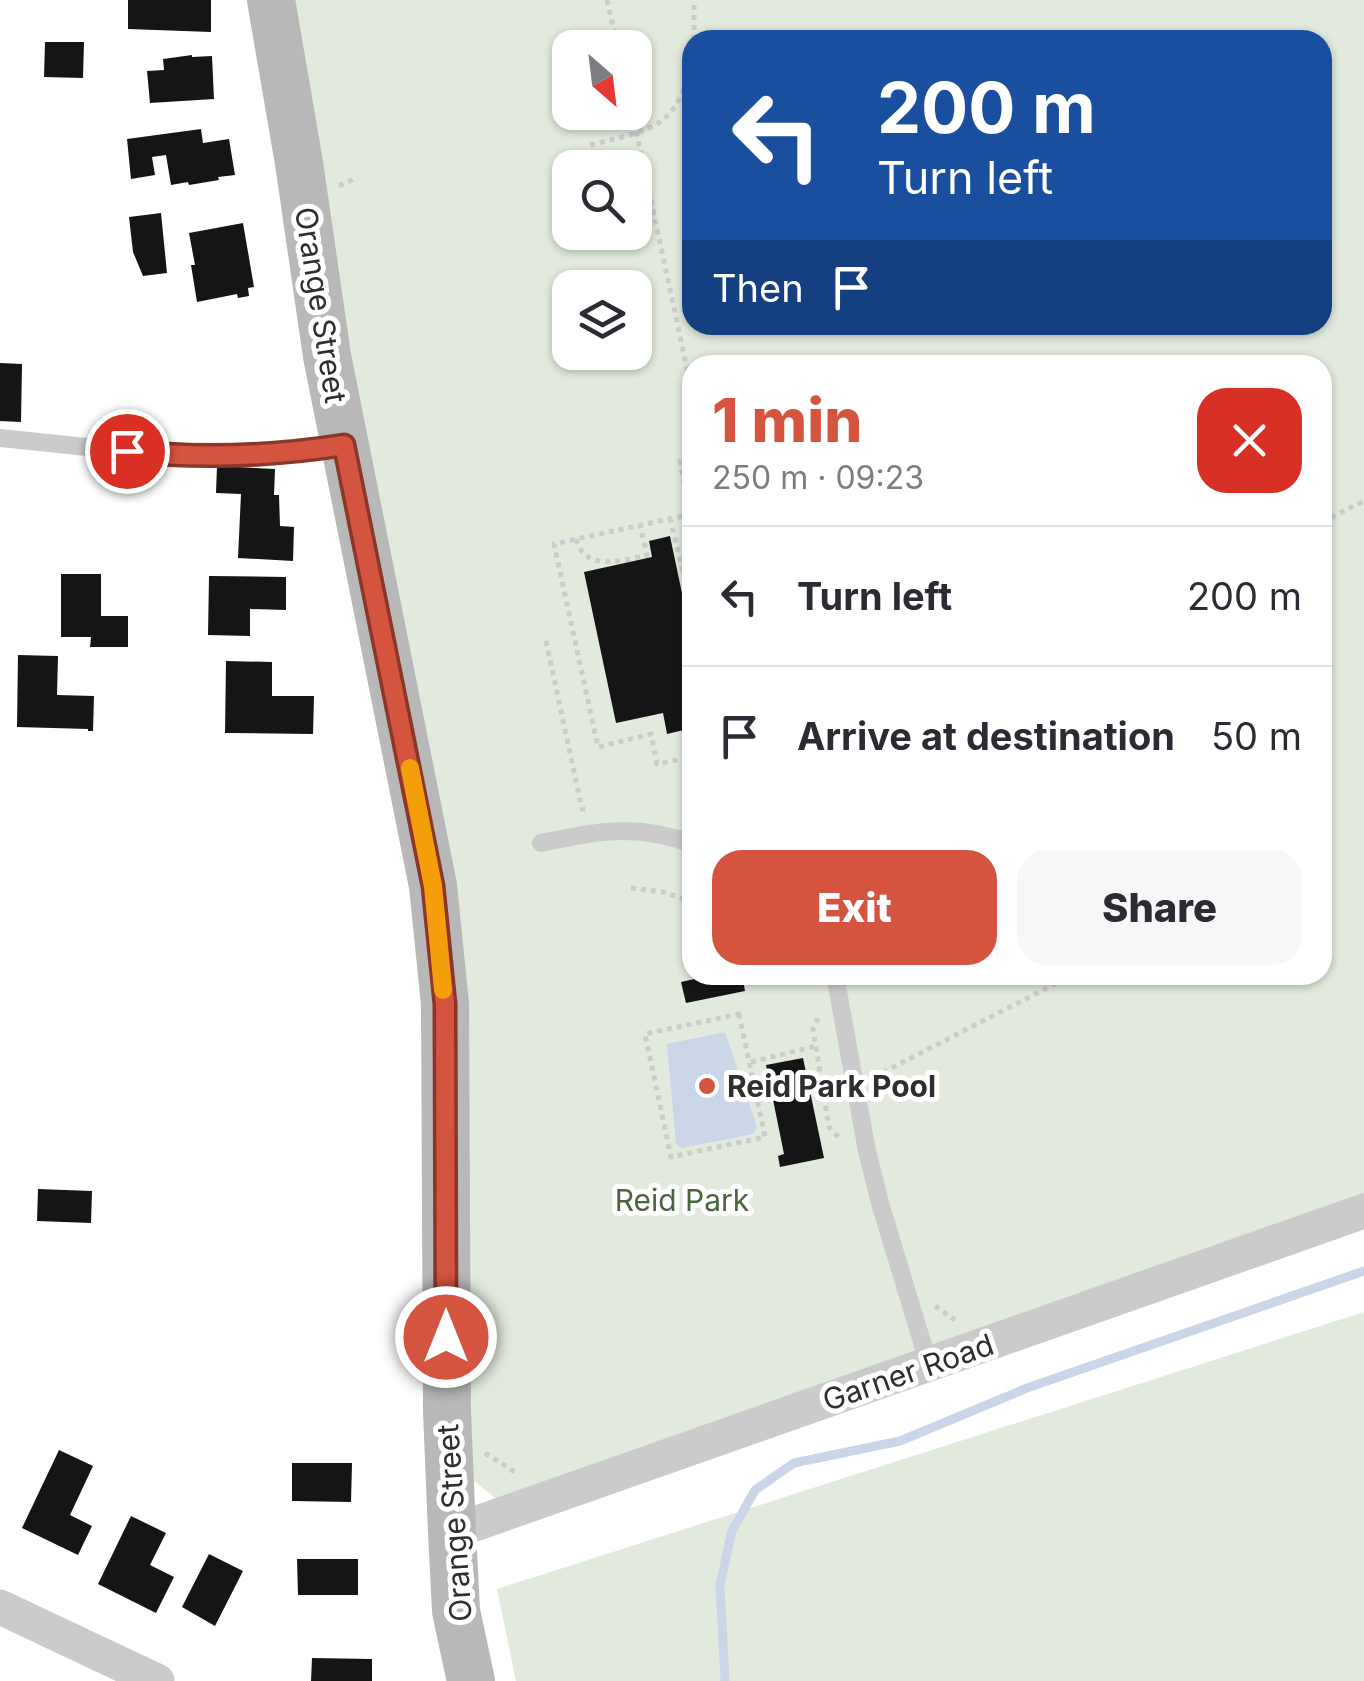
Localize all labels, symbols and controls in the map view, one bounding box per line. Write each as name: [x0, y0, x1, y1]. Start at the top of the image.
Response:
north arrow: [552, 30, 652, 130]
map controls: [552, 30, 652, 370]
text: 200 m: [877, 65, 1096, 150]
icon: left: [712, 70, 842, 200]
button: search: [552, 150, 652, 250]
text: Turn left: [877, 150, 1053, 205]
street label: Orange Street: [288, 205, 354, 406]
icon: arrive: [824, 260, 879, 315]
text: Then: [712, 265, 804, 311]
button: layers: [552, 270, 652, 370]
text: 1 min: [712, 384, 862, 456]
button: close: [1197, 388, 1302, 493]
pin: [85, 409, 170, 494]
icon: arrive: [100, 424, 155, 479]
text: 250 m · 09:23: [712, 458, 924, 497]
icon: left: [712, 569, 767, 624]
text: Turn left: [797, 573, 952, 619]
text: 200 m: [1187, 573, 1302, 619]
icon: arrive: [712, 709, 767, 764]
text: Arrive at destination: [797, 713, 1175, 759]
text: 50 m: [1211, 713, 1302, 759]
button: Exit: [712, 850, 997, 965]
button: Share: [1017, 850, 1302, 965]
place label: Reid Park Pool: [727, 1068, 936, 1104]
marker: Reid Park Pool: [696, 1075, 718, 1097]
park label: Reid Park: [615, 1182, 750, 1218]
position arrow: [394, 1285, 498, 1389]
street label: Garner Road: [818, 1326, 998, 1418]
street label: Orange Street: [429, 1423, 479, 1623]

